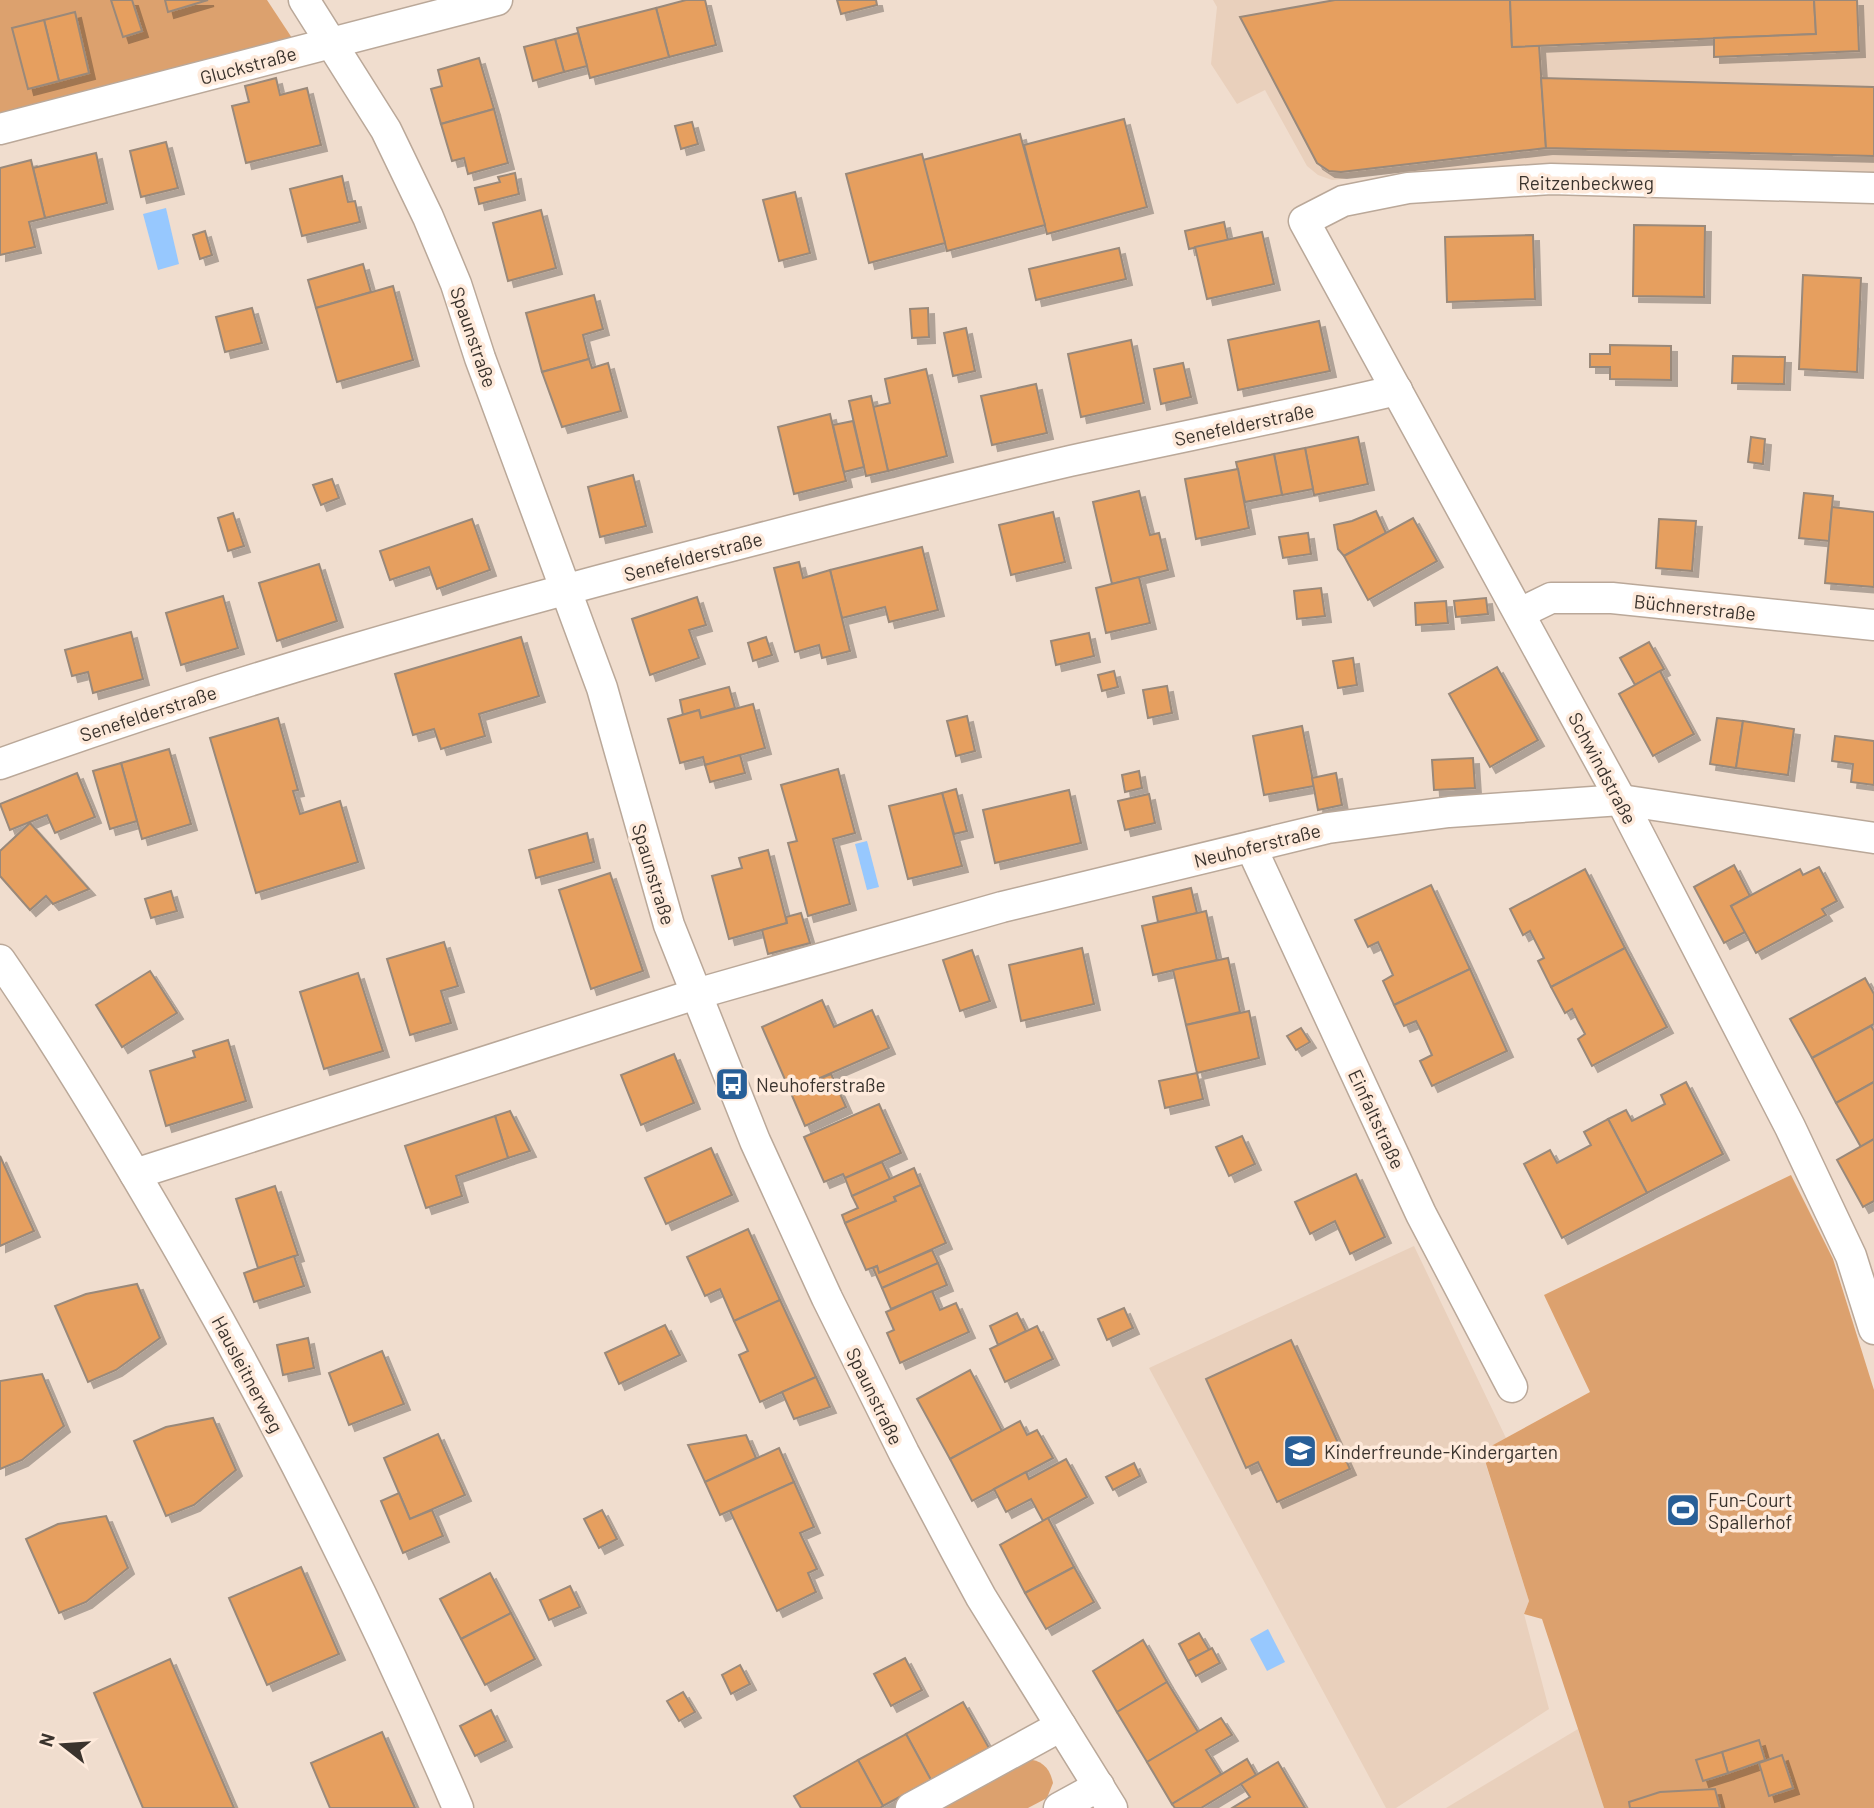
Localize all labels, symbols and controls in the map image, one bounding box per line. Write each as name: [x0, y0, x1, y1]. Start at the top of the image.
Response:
street label: Gluckstraße: [197, 41, 299, 89]
street label: Reitzenbeckweg: [1518, 171, 1654, 194]
street label: Spaunstraße: [446, 284, 502, 390]
street label: Senefelderstraße: [1172, 398, 1316, 450]
street label: Senefelderstraße: [621, 526, 765, 586]
street label: Büchnerstraße: [1633, 589, 1757, 625]
street label: Senefelderstraße: [77, 680, 219, 746]
street label: Schwindstraße: [1564, 708, 1642, 828]
street label: Neuhoferstraße: [1191, 818, 1323, 872]
street label: Spaunstraße: [628, 820, 680, 928]
bus stop icon: Neuhoferstraße: [713, 1065, 751, 1103]
street label: Einfaltstraße: [1344, 1065, 1410, 1173]
place label: Neuhoferstraße: [756, 1073, 886, 1096]
street label: Hausleitnerweg: [208, 1312, 288, 1436]
street label: Spaunstraße: [842, 1344, 908, 1448]
school or university icon: Kinderfreunde-Kindergarten: [1281, 1432, 1319, 1470]
place label: Kinderfreunde-Kindergarten: [1324, 1440, 1558, 1463]
place label: Fun-Court Spallerhof: [1708, 1488, 1792, 1533]
sports icon: Fun-Court Spallerhof: [1664, 1491, 1702, 1529]
north arrow: [28, 1710, 98, 1780]
text: N: [33, 1730, 59, 1749]

